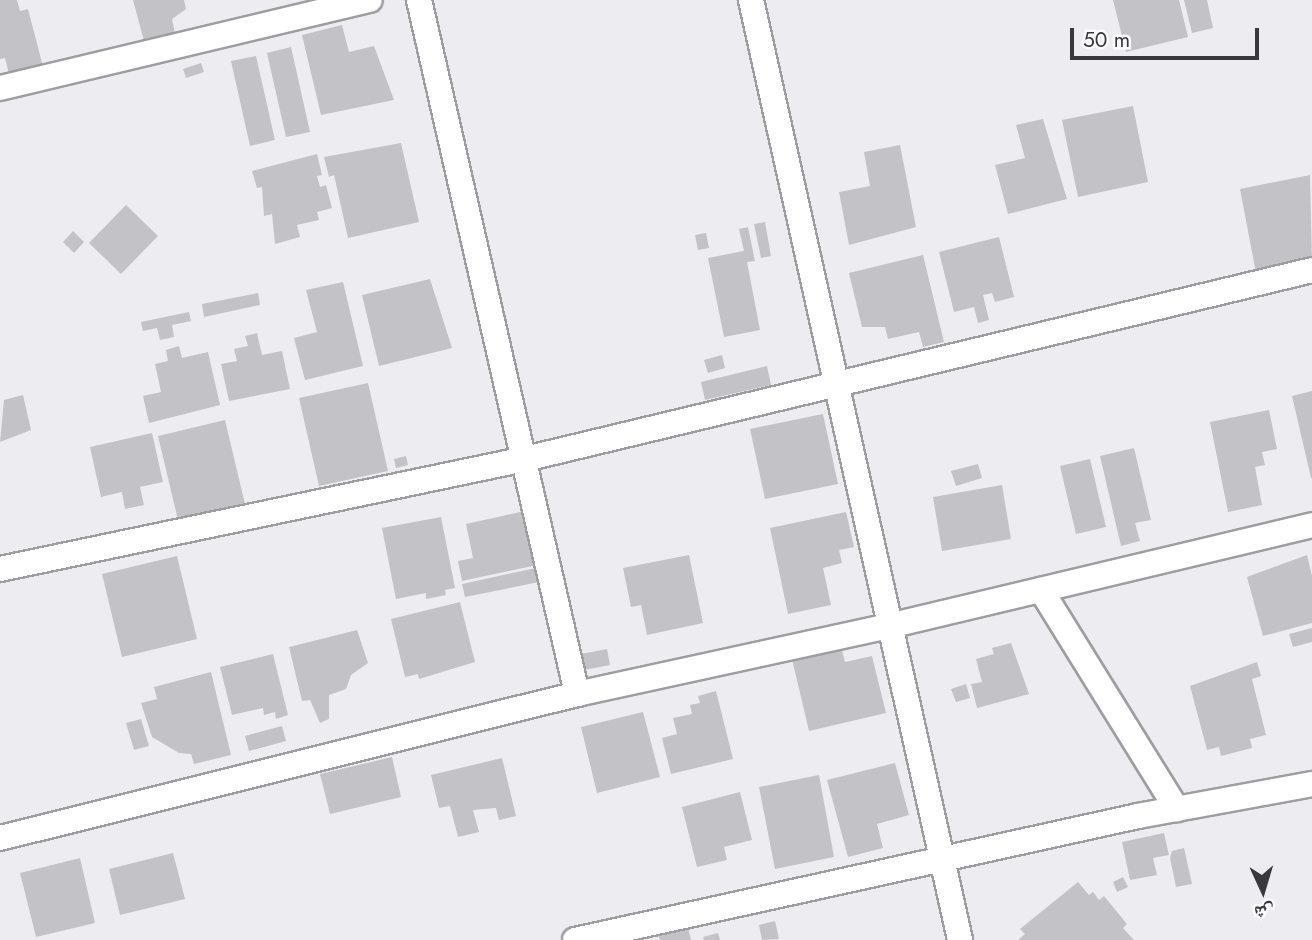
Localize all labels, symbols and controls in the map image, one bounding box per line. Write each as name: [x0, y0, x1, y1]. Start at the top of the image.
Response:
scale bar: [1074, 14, 1263, 58]
text: 50 m: [1083, 25, 1130, 55]
north arrow: [1228, 856, 1298, 926]
text: ش: [1254, 898, 1276, 927]

